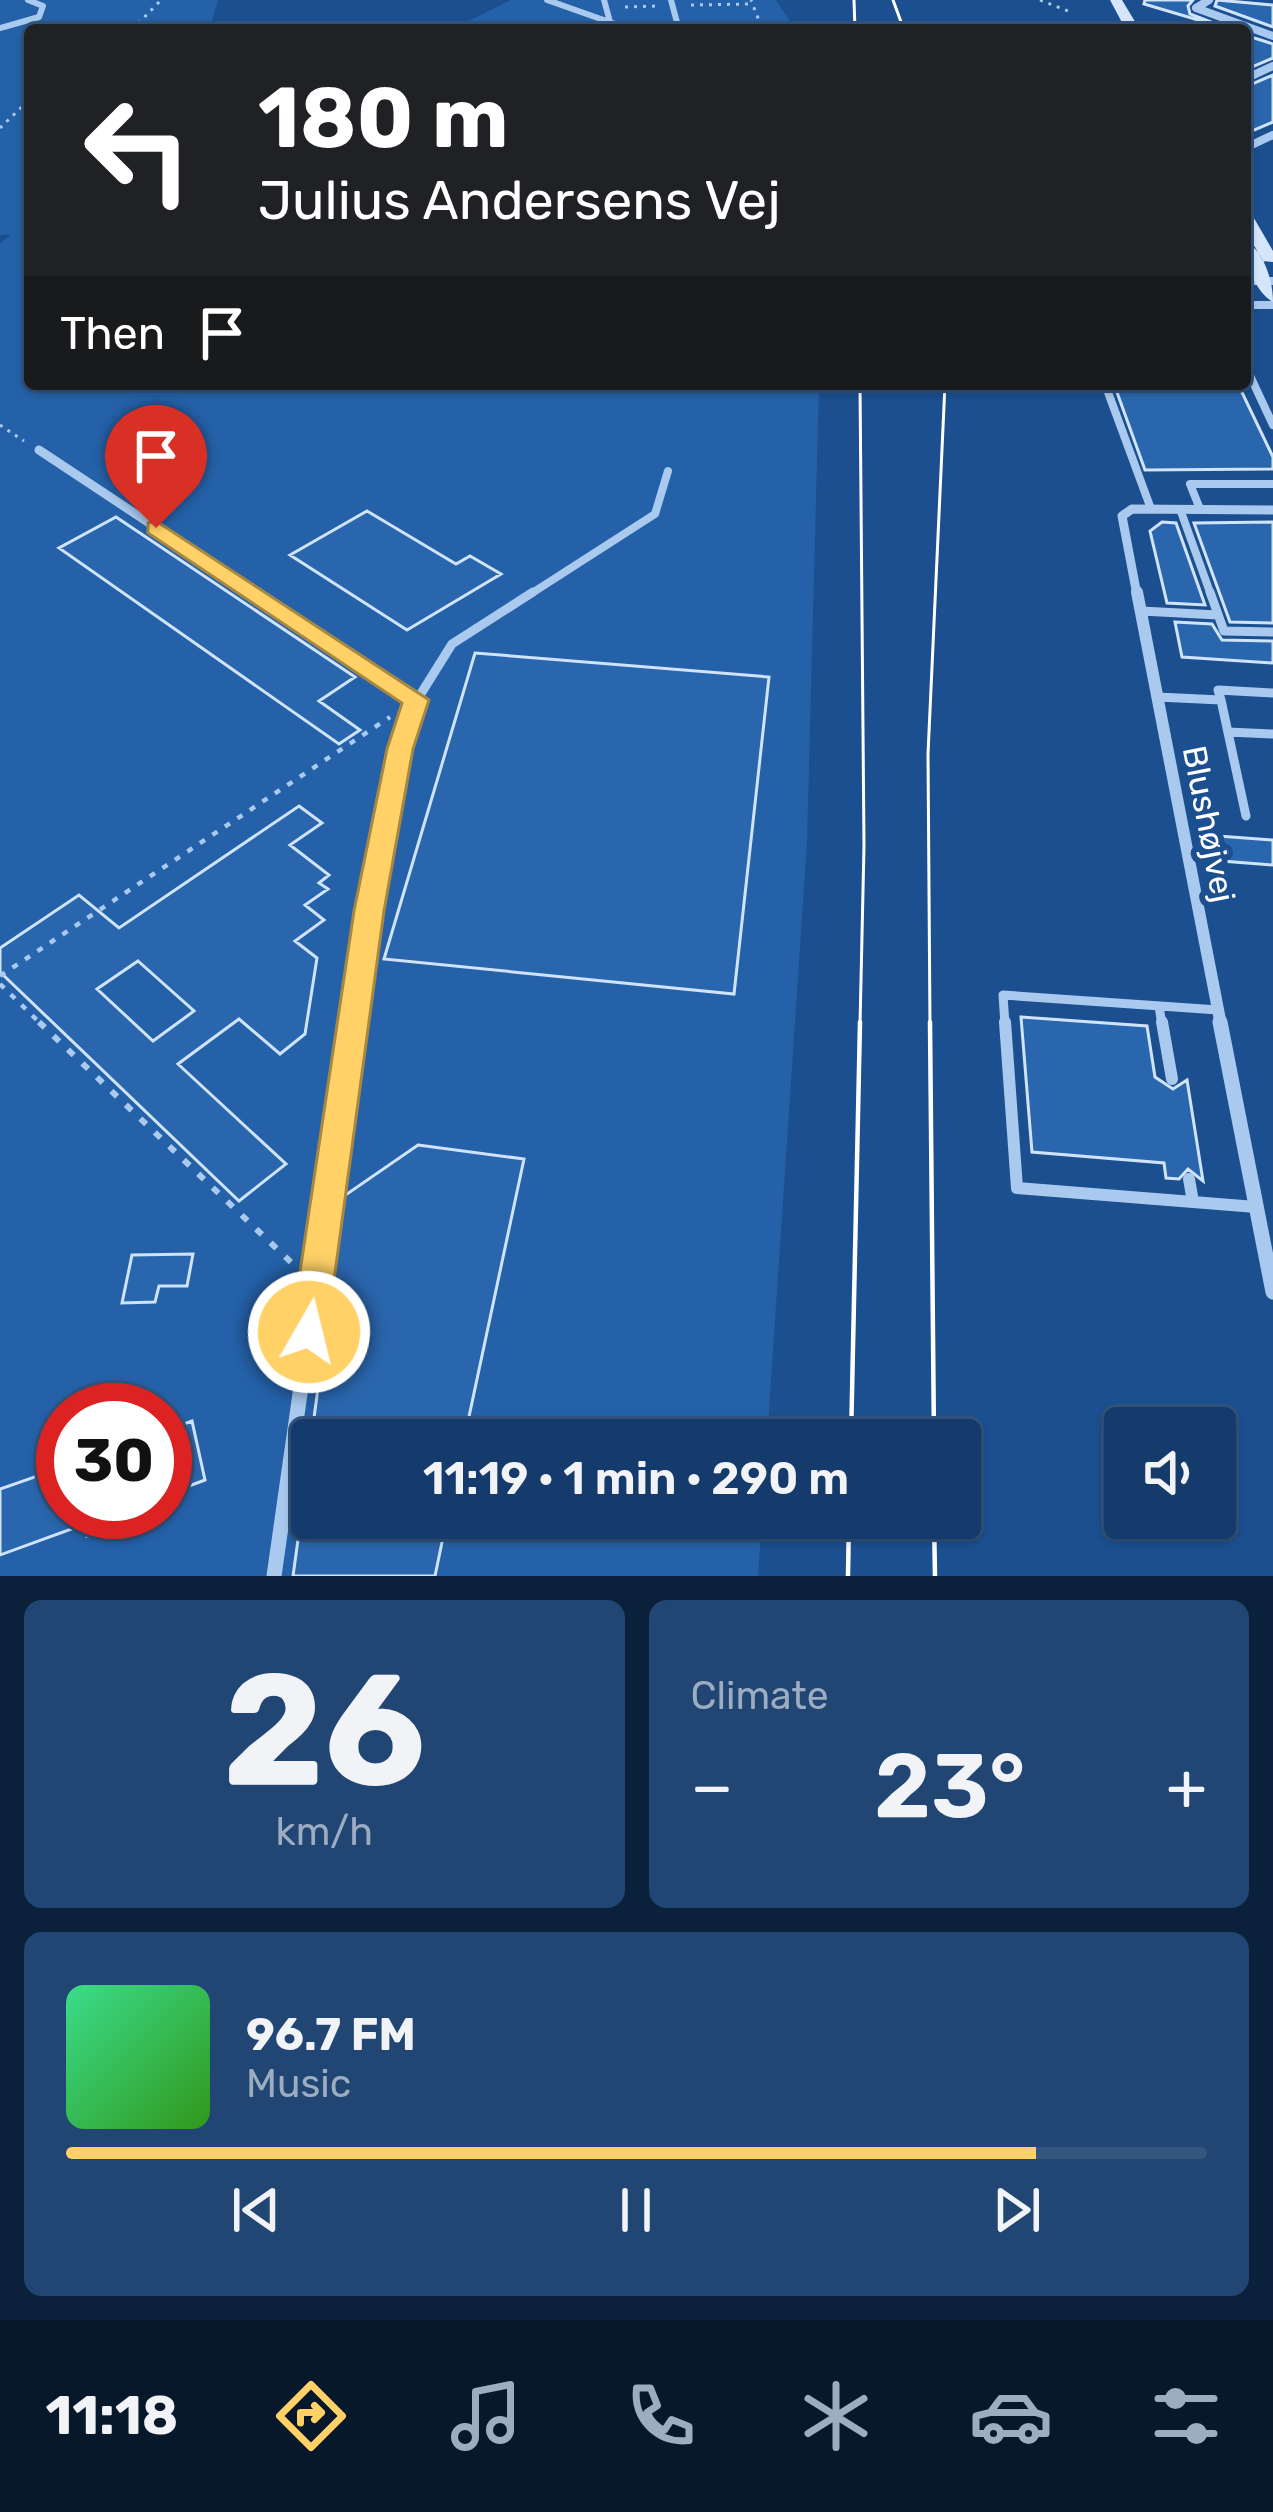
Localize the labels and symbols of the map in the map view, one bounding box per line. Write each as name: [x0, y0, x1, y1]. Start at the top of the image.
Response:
pin: [105, 405, 207, 528]
street label: Blushøjvej: [1175, 742, 1243, 906]
position arrow: [246, 1269, 372, 1395]
speed limit sign: 30: [36, 1383, 192, 1539]

